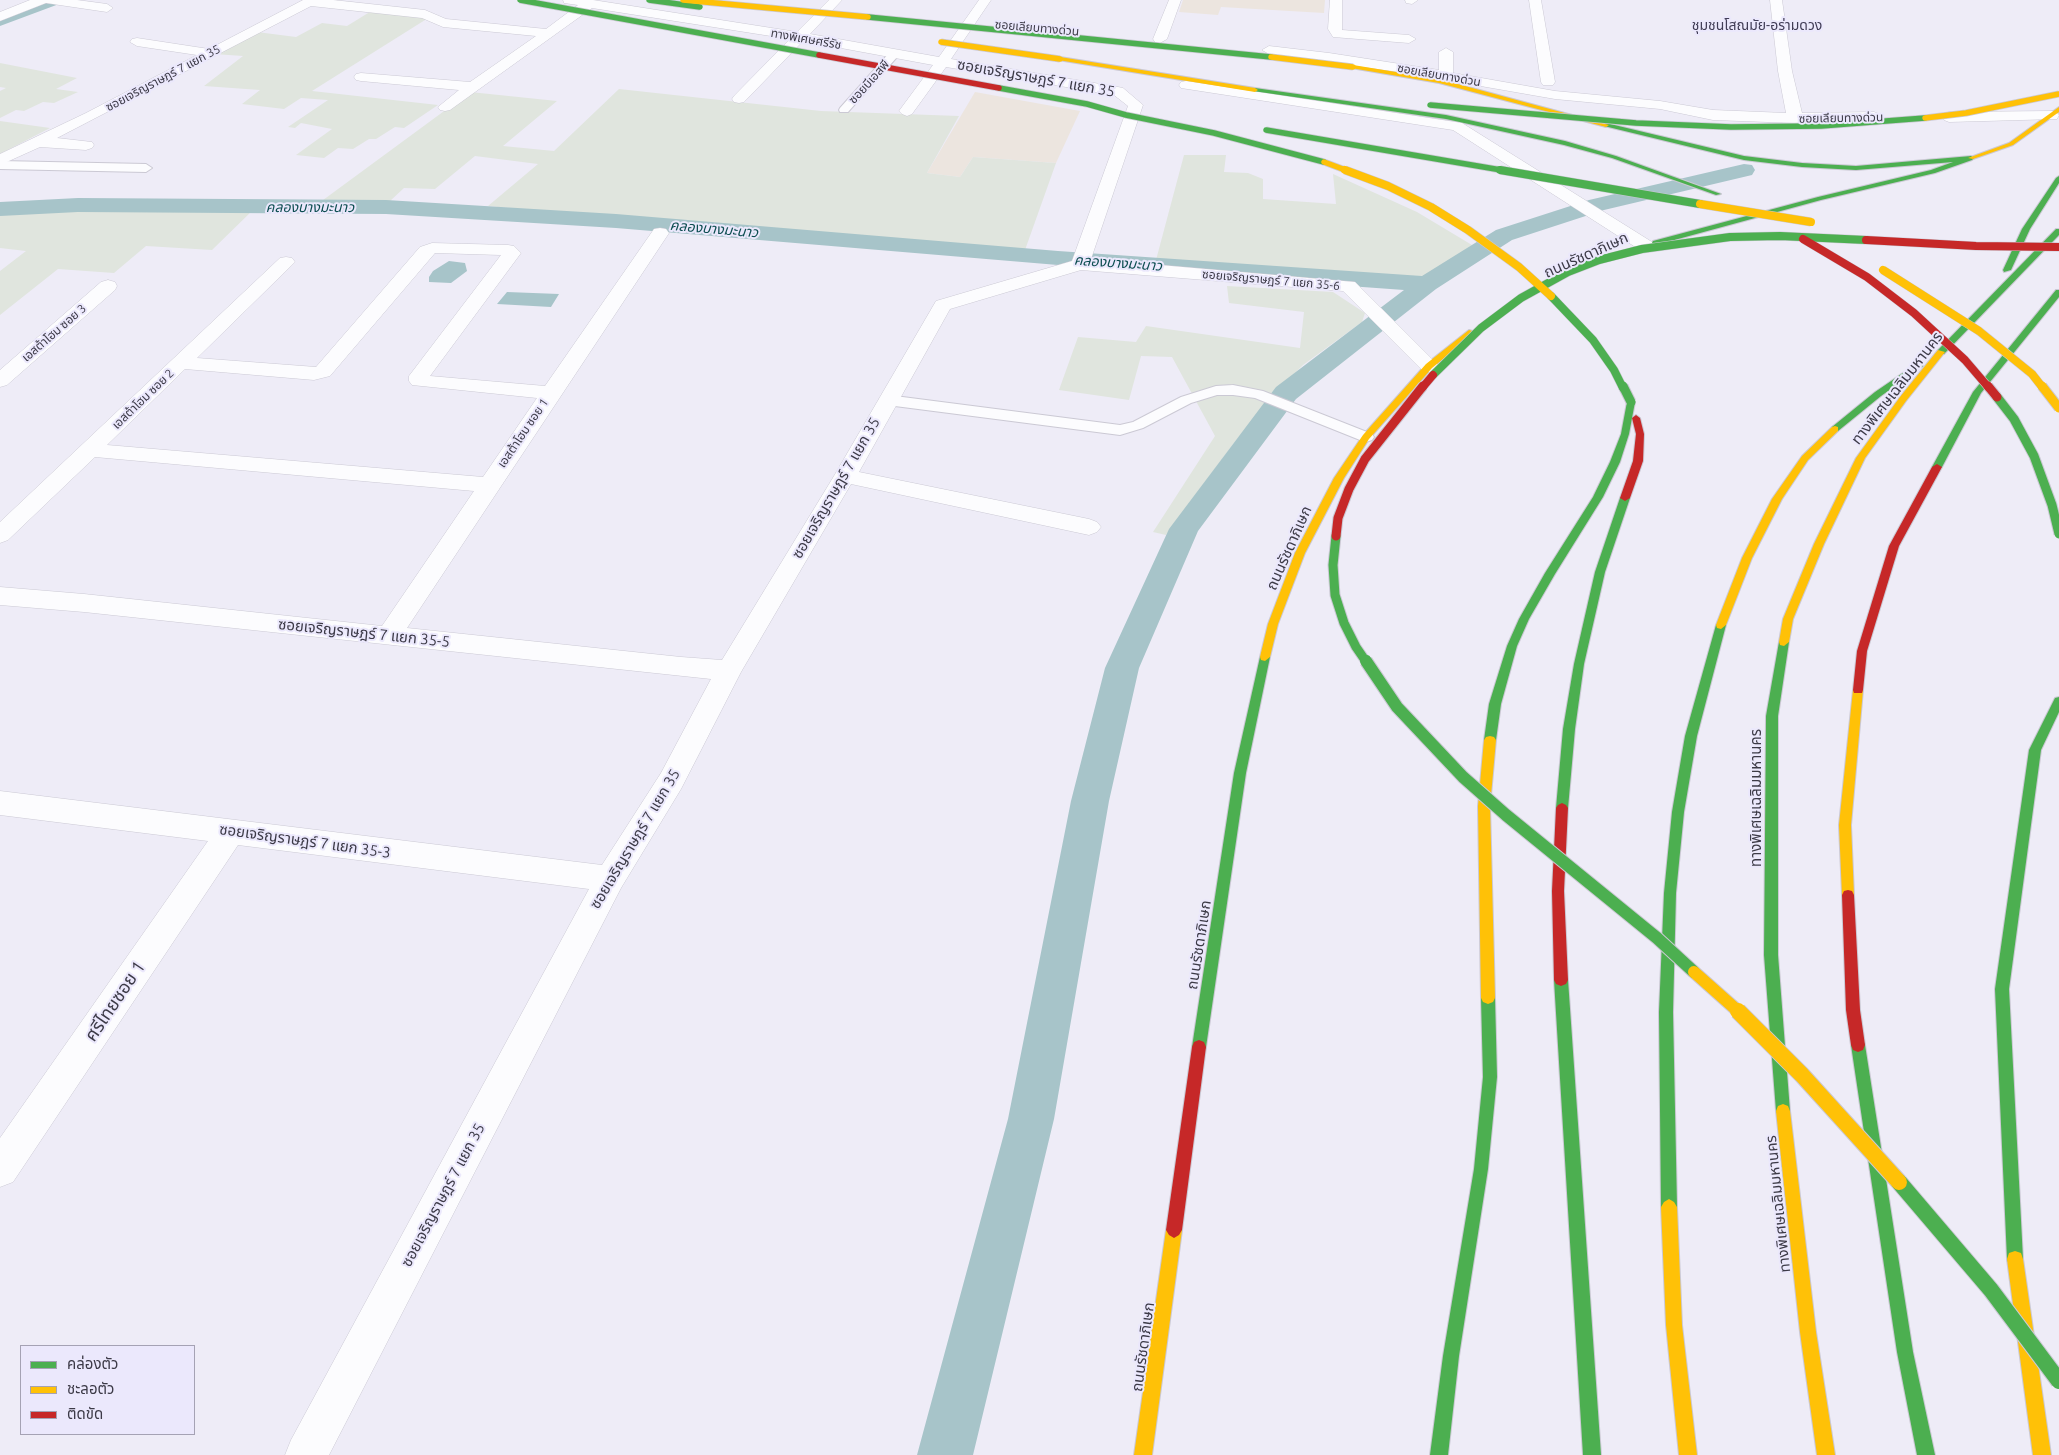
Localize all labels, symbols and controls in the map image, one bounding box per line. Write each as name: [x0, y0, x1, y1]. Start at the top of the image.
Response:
street label: ซอยเลียบทางด่วน: [994, 17, 1080, 39]
district label: ชุมชนโสณมัย-อร่ามดวง: [1692, 17, 1822, 33]
street label: ทางพิเศษศรีรัช: [770, 26, 842, 52]
street label: ซอยเจริญราษฎร์ 7 แยก 35: [103, 42, 223, 114]
street label: ซอยเจริญราษฎร์ 7 แยก 35: [956, 55, 1116, 101]
street label: ซอยบีเอสพี: [846, 57, 892, 107]
street label: ซอยเลียบทางด่วน: [1396, 61, 1482, 89]
street label: ซอยเลียบทางด่วน: [1799, 110, 1883, 126]
water label: คลองบางมะนาว: [266, 199, 354, 215]
water label: คลองบางมะนาว: [669, 217, 759, 241]
street label: ถนนรัชดาภิเษก: [1541, 228, 1631, 282]
water label: คลองบางมะนาว: [1073, 252, 1163, 274]
street label: ซอยเจริญราษฎร์ 7 แยก 35-6: [1202, 267, 1340, 293]
street label: เอสต้าโฮม ซอย 3: [19, 301, 89, 365]
street label: ทางพิเศษเฉลิมมหานคร: [1847, 328, 1947, 448]
street label: เอสต้าโฮม ซอย 2: [109, 366, 177, 432]
street label: เอสต้าโฮม ซอย 1: [495, 396, 551, 470]
street label: ซอยเจริญราษฎร์ 7 แยก 35: [788, 414, 884, 562]
street label: ถนนรัชดาภิเษก: [1262, 503, 1316, 593]
street label: ซอยเจริญราษฎร์ 7 แยก 35-5: [277, 615, 451, 651]
street label: ทางพิเศษเฉลิมมหานคร: [1747, 729, 1765, 867]
street label: ซอยเจริญราษฎร์ 7 แยก 35: [586, 766, 684, 912]
street label: ซอยเจริญราษฎร์ 7 แยก 35-3: [218, 820, 392, 862]
street label: ถนนรัชดาภิเษก: [1183, 899, 1215, 991]
street label: ศรีไทยซอย 1: [80, 957, 150, 1045]
street label: ซอยเจริญราษฎร์ 7 แยก 35: [398, 1120, 488, 1270]
street label: ทางพิเศษเฉลิมมหานคร: [1762, 1134, 1794, 1274]
street label: ถนนรัชดาภิเษก: [1128, 1301, 1158, 1393]
legend: [20, 1345, 195, 1435]
text: คล่องตัว: [67, 1355, 118, 1372]
text: ชะลอตัว: [67, 1380, 114, 1397]
text: ติดขัด: [67, 1405, 103, 1422]

